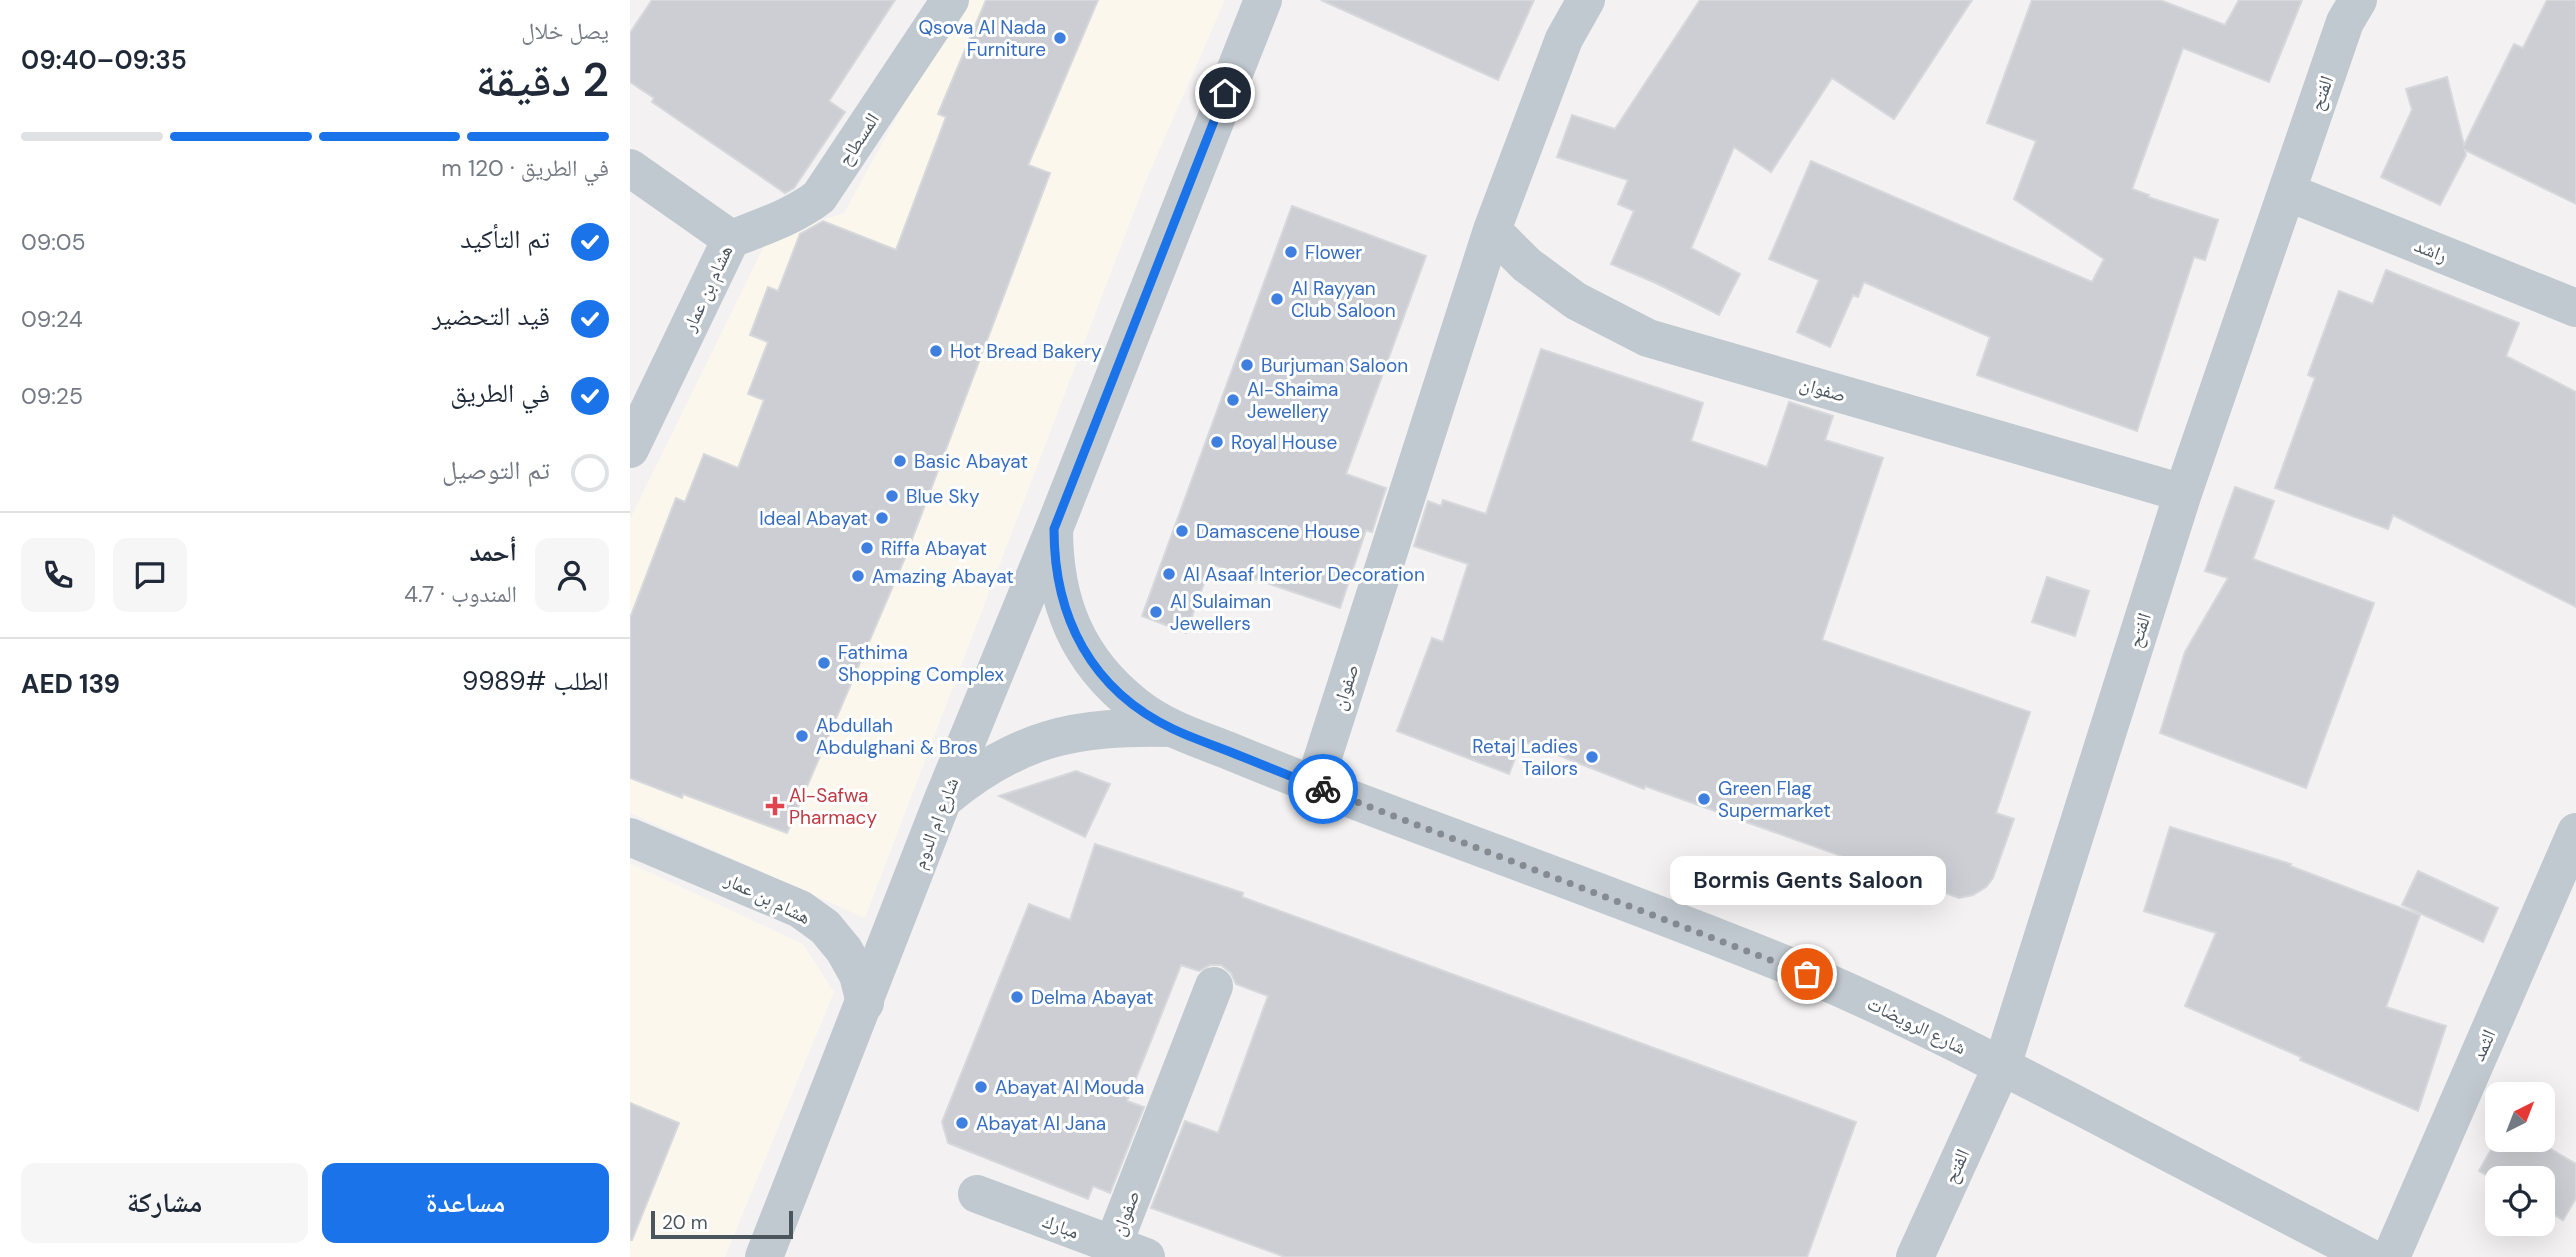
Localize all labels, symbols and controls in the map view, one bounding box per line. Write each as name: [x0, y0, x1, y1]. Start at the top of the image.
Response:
place label: Qsova Al Nada Furniture: [918, 15, 1046, 62]
text: يصل خلال: [521, 16, 609, 46]
marker: Qsova Al Nada Furniture: [1052, 30, 1068, 46]
text: 09:35–09:40: [21, 43, 187, 77]
text: 2 دقيقة: [476, 50, 609, 110]
pin: [1195, 63, 1255, 123]
street label: الفتح: [2304, 72, 2339, 114]
icon: home: [1206, 74, 1244, 112]
street label: المسطاح: [832, 108, 885, 170]
text: في الطريق · 120 m: [441, 153, 609, 183]
text: تم التأكيد: [460, 222, 550, 256]
icon: check: [571, 223, 609, 261]
text: 09:05: [21, 227, 86, 257]
street label: راشد: [2411, 233, 2451, 268]
place label: Flower: [1305, 240, 1362, 265]
street label: هشام بن عمار: [676, 241, 739, 337]
marker: Flower: [1283, 244, 1299, 260]
place label: Al Rayyan Club Saloon: [1291, 276, 1396, 323]
marker: Al Rayyan Club Saloon: [1269, 291, 1285, 307]
text: قيد التحضير: [432, 299, 550, 333]
icon: check: [571, 300, 609, 338]
text: 09:24: [21, 304, 83, 334]
place label: Hot Bread Bakery: [950, 339, 1102, 364]
marker: Hot Bread Bakery: [928, 343, 944, 359]
place label: Burjuman Saloon: [1261, 353, 1408, 378]
marker: Burjuman Saloon: [1239, 357, 1255, 373]
street label: صفوان: [1797, 371, 1849, 408]
text: في الطريق: [450, 376, 550, 410]
icon: check: [571, 377, 609, 415]
place label: Al-Shaima Jewellery: [1247, 377, 1338, 424]
text: 09:25: [21, 381, 83, 411]
marker: Al-Shaima Jewellery: [1225, 392, 1241, 408]
place label: Royal House: [1231, 430, 1337, 455]
marker: Royal House: [1209, 434, 1225, 450]
place label: Basic Abayat: [914, 449, 1028, 474]
text: تم التوصيل: [442, 453, 550, 487]
marker: Basic Abayat: [892, 453, 908, 469]
place label: Blue Sky: [906, 484, 980, 509]
marker: Blue Sky: [884, 488, 900, 504]
place label: Ideal Abayat: [759, 506, 868, 531]
marker: Ideal Abayat: [874, 510, 890, 526]
place label: Damascene House: [1196, 519, 1360, 544]
marker: Damascene House: [1174, 523, 1190, 539]
text: أحمد: [469, 535, 517, 569]
place label: Riffa Abayat: [881, 536, 987, 561]
button: phone: [21, 538, 95, 612]
button: chat: [113, 538, 187, 612]
button: person: [535, 538, 609, 612]
marker: Riffa Abayat: [859, 540, 875, 556]
place label: Al Asaaf Interior Decoration: [1183, 562, 1425, 587]
place label: Amazing Abayat: [872, 564, 1014, 589]
marker: Al Asaaf Interior Decoration: [1161, 566, 1177, 582]
marker: Amazing Abayat: [850, 568, 866, 584]
text: المندوب · 4.7: [404, 579, 517, 609]
place label: Al Sulaiman Jewellers: [1170, 589, 1271, 636]
marker: Al Sulaiman Jewellers: [1148, 604, 1164, 620]
street label: الفتح: [2122, 609, 2157, 651]
place label: Fathima Shopping Complex: [838, 640, 1004, 687]
marker: Fathima Shopping Complex: [816, 655, 832, 671]
street label: صفوان: [1326, 661, 1365, 713]
text: الطلب #9989: [462, 664, 609, 698]
text: AED 139: [21, 667, 120, 701]
place label: Abdullah Abdulghani & Bros: [816, 713, 978, 760]
marker: Abdullah Abdulghani & Bros: [794, 728, 810, 744]
place label: Retaj Ladies Tailors: [1472, 734, 1578, 781]
marker: Retaj Ladies Tailors: [1584, 749, 1600, 765]
courier: [1288, 754, 1358, 824]
icon: bike: [1304, 770, 1342, 808]
street label: شارع ام الدوم: [907, 774, 965, 873]
place label: Green Flag Supermarket: [1718, 776, 1831, 823]
place label: Al-Safwa Pharmacy: [789, 783, 877, 830]
marker: Green Flag Supermarket: [1696, 791, 1712, 807]
marker: Al-Safwa Pharmacy: [767, 798, 783, 814]
callout: Bormis Gents Saloon: [1669, 855, 1945, 904]
text: Bormis Gents Saloon: [1693, 865, 1923, 895]
street label: هشام بن عمار: [719, 867, 815, 931]
pin: [1777, 944, 1837, 1004]
icon: bag: [1788, 955, 1826, 993]
place label: Delma Abayat: [1031, 985, 1153, 1010]
marker: Delma Abayat: [1009, 989, 1025, 1005]
street label: شارع الرويضات: [1863, 991, 1970, 1060]
street label: الثمد: [2465, 1025, 2501, 1065]
place label: Abayat Al Mouda: [995, 1075, 1144, 1100]
marker: Abayat Al Mouda: [973, 1079, 989, 1095]
north arrow: [2485, 1082, 2555, 1152]
map controls: [2485, 1082, 2555, 1236]
place label: Abayat Al Jana: [976, 1111, 1106, 1136]
marker: Abayat Al Jana: [954, 1115, 970, 1131]
street label: الفتح: [1938, 1145, 1975, 1187]
button: مشاركة: [21, 1163, 308, 1243]
button: مساعدة: [322, 1163, 609, 1243]
button: locate: [2485, 1166, 2555, 1236]
street label: صفوان: [1105, 1187, 1146, 1240]
scale bar: [651, 1208, 793, 1240]
street label: مبارك: [1039, 1208, 1082, 1245]
text: 20 m: [662, 1210, 708, 1235]

